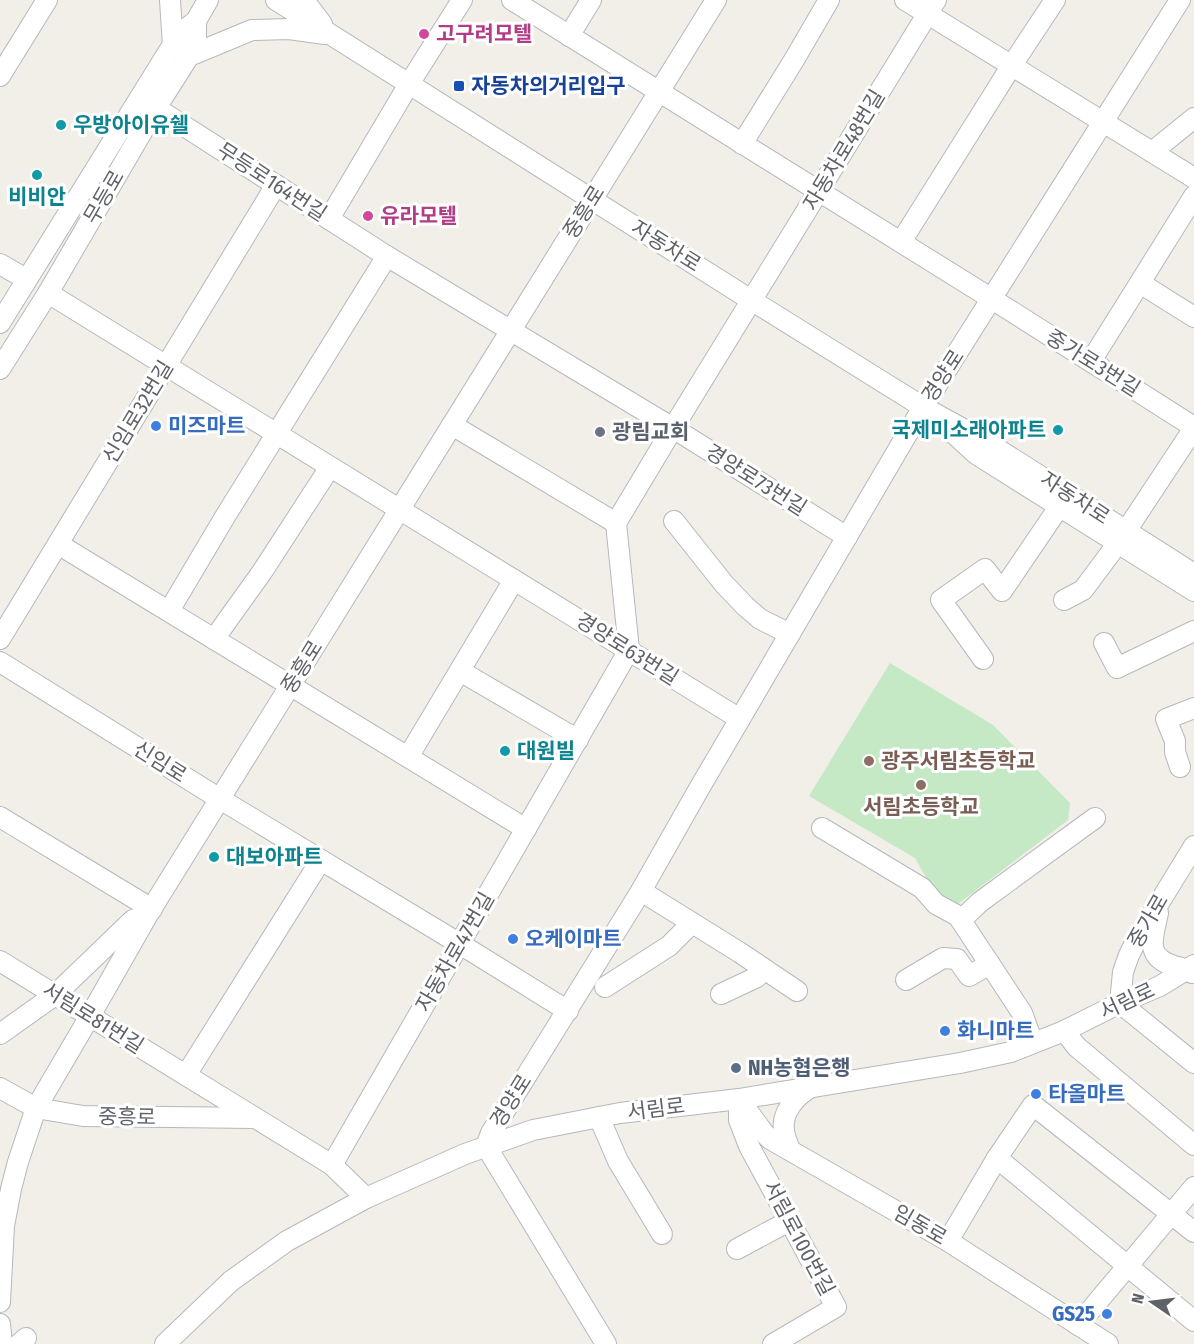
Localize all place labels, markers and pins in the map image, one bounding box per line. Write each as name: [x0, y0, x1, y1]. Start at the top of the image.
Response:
place label: 고구려모텔: [436, 21, 533, 47]
marker: 고구려모텔: [417, 27, 431, 41]
place label: 자동차의거리입구: [471, 73, 626, 99]
marker: 자동차의거리입구: [452, 79, 466, 93]
place label: 우방아이유쉘: [73, 112, 189, 138]
marker: 우방아이유쉘: [54, 118, 68, 132]
marker: 비비안: [30, 168, 44, 182]
place label: 비비안: [8, 184, 66, 210]
place label: 유라모텔: [380, 203, 457, 229]
marker: 유라모텔: [361, 209, 375, 223]
place label: 미즈마트: [168, 413, 245, 439]
place label: 국제미소래아파트: [891, 417, 1046, 443]
marker: 미즈마트: [149, 419, 163, 433]
place label: 광림교회: [612, 419, 689, 445]
marker: 국제미소래아파트: [1051, 423, 1065, 437]
marker: 광림교회: [593, 425, 607, 439]
place label: 대원빌: [517, 738, 575, 764]
marker: 대원빌: [498, 744, 512, 758]
place label: 광주서림초등학교: [881, 748, 1036, 774]
marker: 광주서림초등학교: [862, 754, 876, 768]
marker: 서림초등학교: [914, 778, 928, 792]
place label: 서림초등학교: [863, 794, 979, 820]
place label: 대보아파트: [226, 844, 323, 870]
marker: 대보아파트: [207, 850, 221, 864]
place label: 오케이마트: [525, 926, 622, 952]
marker: 오케이마트: [506, 932, 520, 946]
place label: 화니마트: [957, 1018, 1034, 1044]
marker: 화니마트: [938, 1024, 952, 1038]
place label: NH농협은행: [748, 1055, 851, 1081]
marker: NH농협은행: [729, 1061, 743, 1075]
place label: 타올마트: [1048, 1081, 1125, 1107]
marker: 타올마트: [1029, 1087, 1043, 1101]
place label: GS25: [1052, 1301, 1095, 1327]
marker: GS25: [1100, 1307, 1114, 1321]

